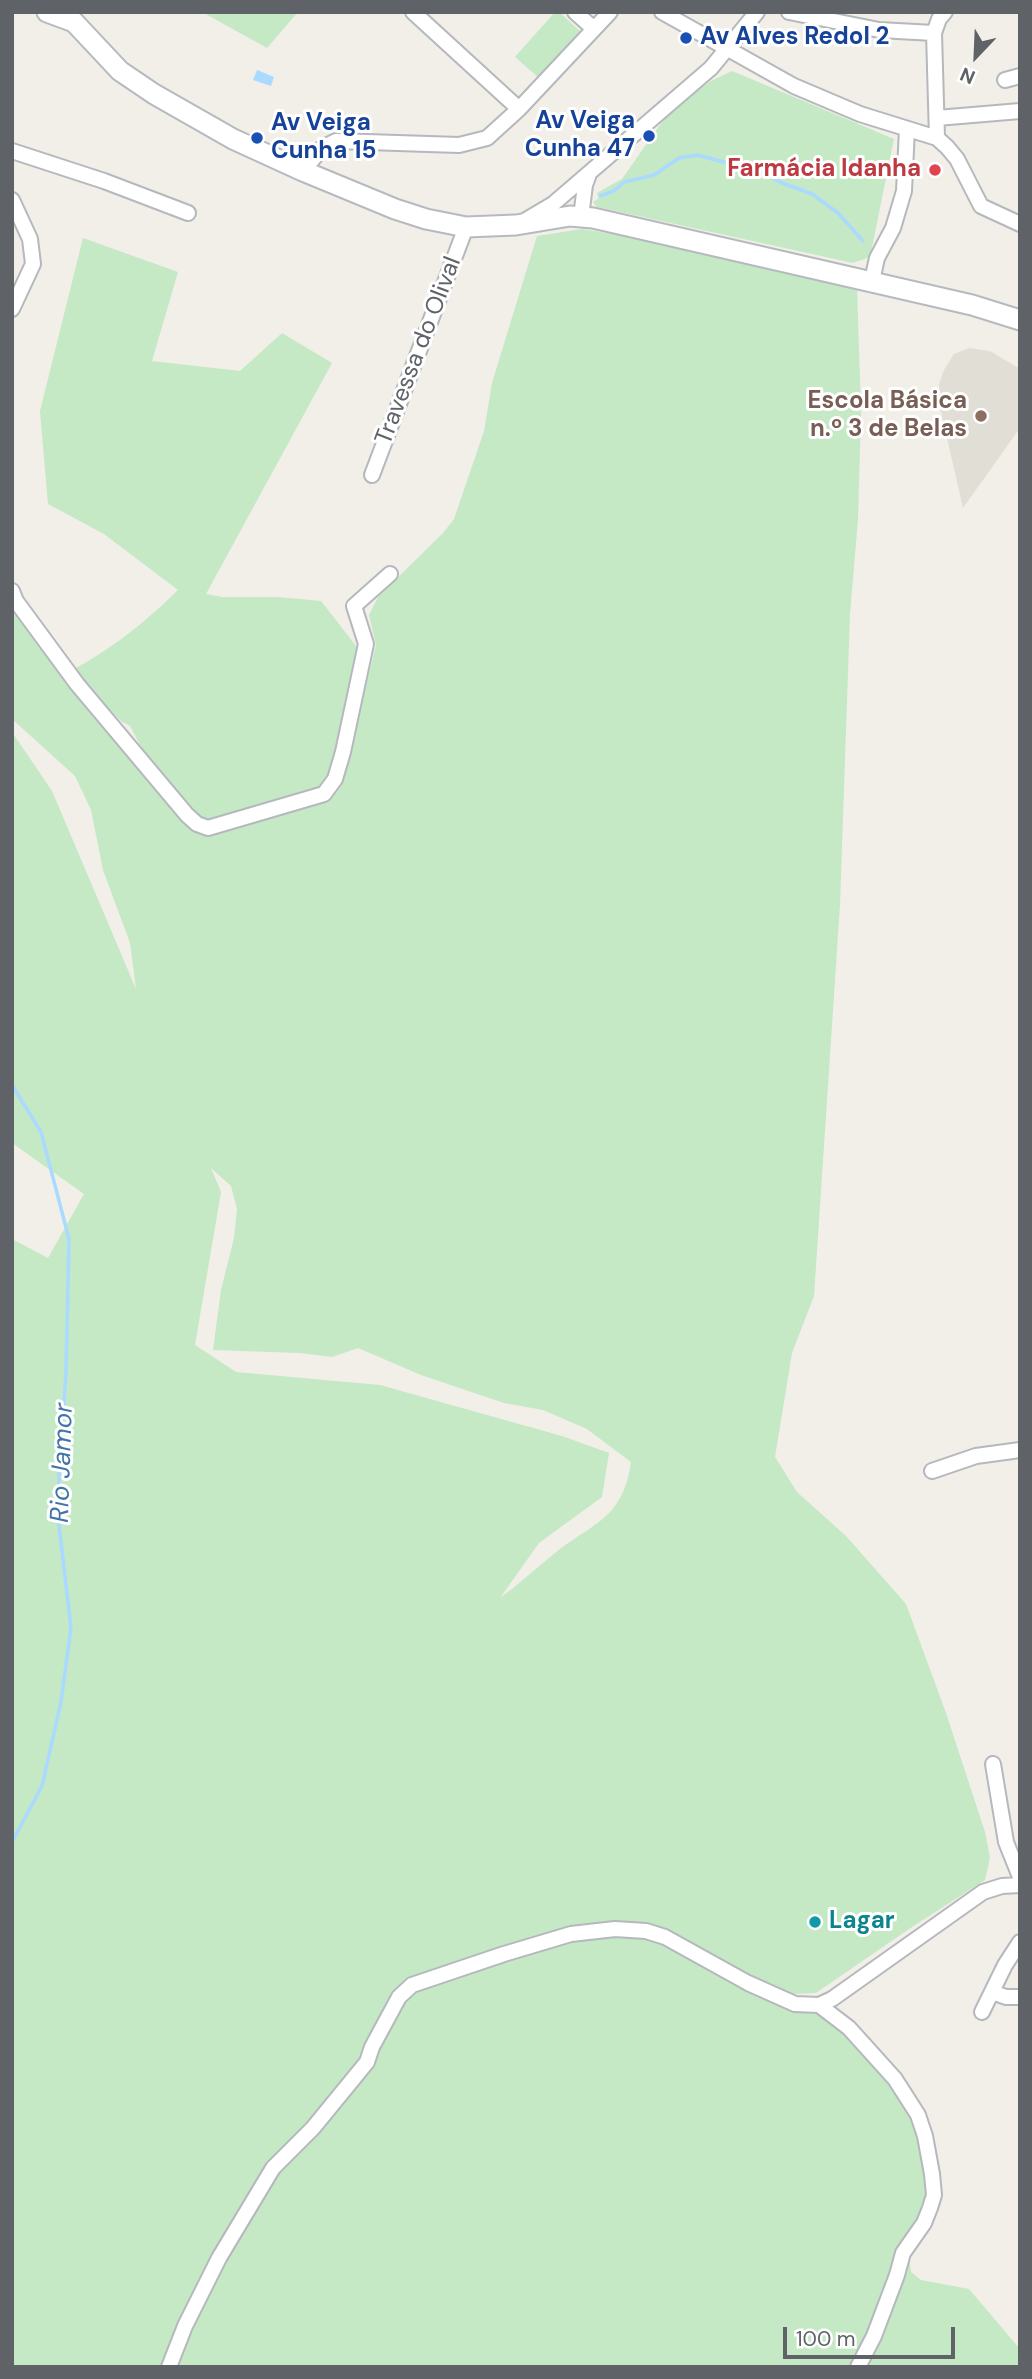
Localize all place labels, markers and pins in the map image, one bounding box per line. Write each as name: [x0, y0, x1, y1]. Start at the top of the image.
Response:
place label: Av Alves Redol 2: [700, 24, 889, 52]
marker: Av Alves Redol 2: [678, 30, 694, 46]
place label: Av Veiga Cunha 47: [525, 108, 635, 164]
place label: Av Veiga Cunha 15: [271, 110, 377, 166]
marker: Av Veiga Cunha 47: [641, 128, 657, 144]
marker: Av Veiga Cunha 15: [249, 130, 265, 146]
place label: Farmácia Idanha: [727, 156, 921, 184]
marker: Farmácia Idanha: [927, 162, 943, 178]
place label: Escola Básica n.º 3 de Belas: [808, 388, 967, 444]
marker: Escola Básica n.º 3 de Belas: [973, 408, 989, 424]
place label: Lagar: [829, 1908, 895, 1936]
marker: Lagar: [807, 1914, 823, 1930]

